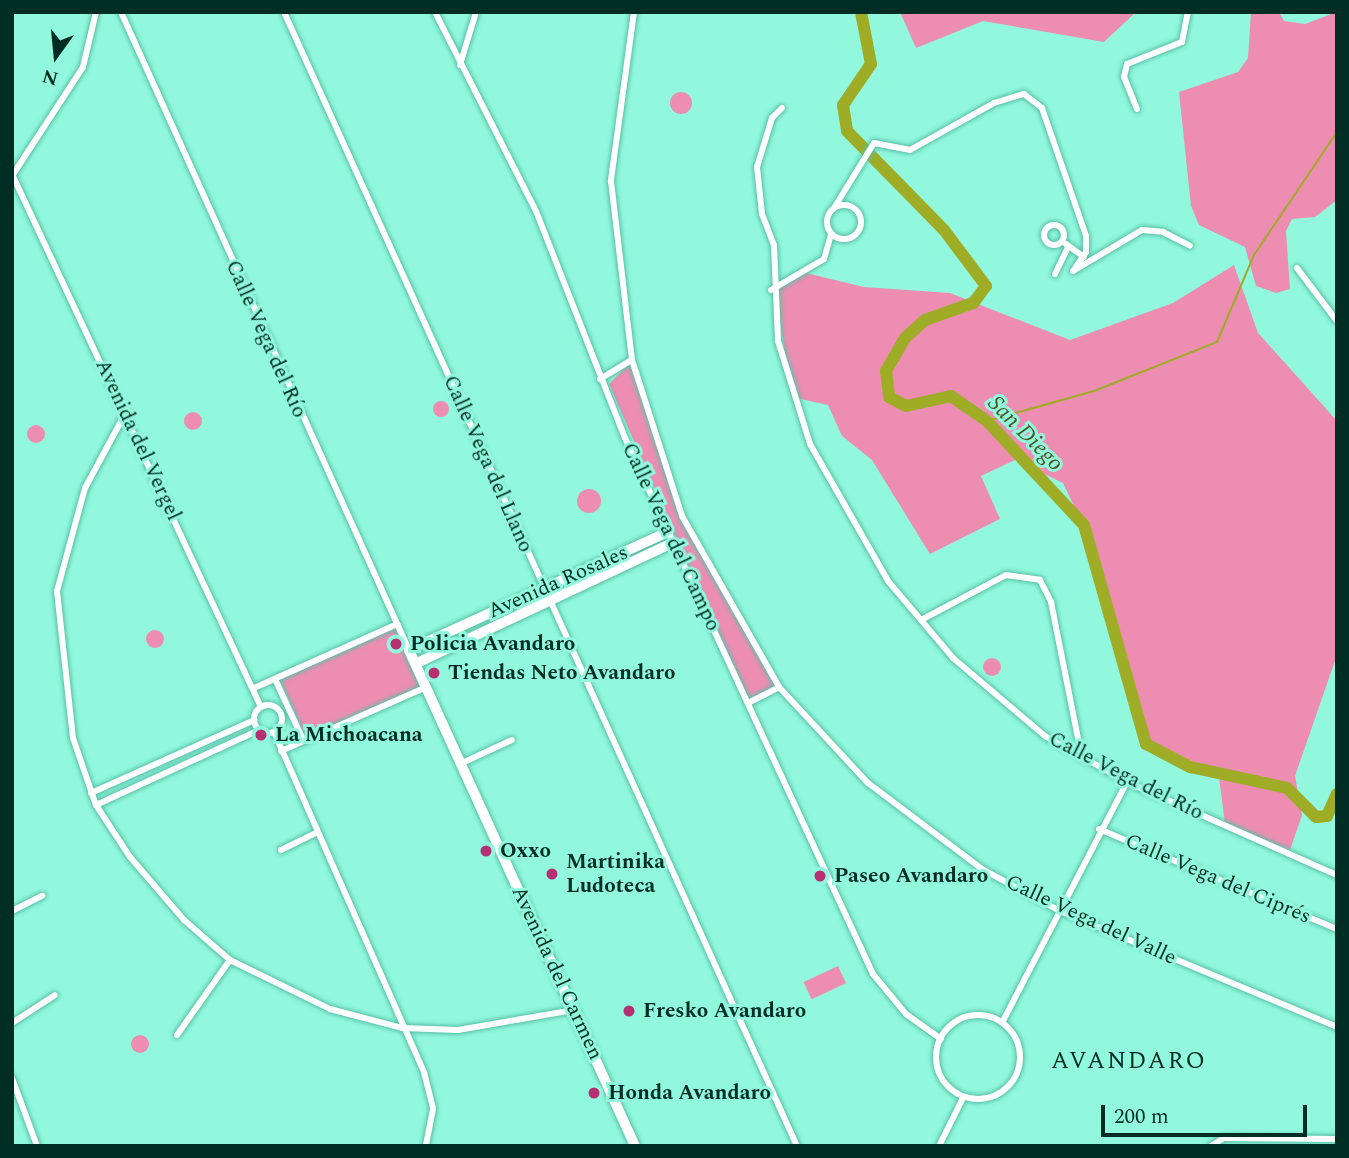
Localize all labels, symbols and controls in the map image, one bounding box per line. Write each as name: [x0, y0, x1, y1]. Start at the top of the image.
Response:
north arrow: [21, 21, 91, 91]
text: N: [39, 61, 62, 93]
street label: Calle Vega del Río: [220, 256, 312, 422]
street label: Avenida del Vergel: [90, 355, 186, 525]
street label: Calle Vega del Llano: [438, 372, 538, 556]
water label: San Diego: [981, 390, 1069, 478]
street label: Calle Vega del Campo: [616, 439, 726, 635]
street label: Avenida Rosales: [484, 540, 632, 624]
place label: Policia Avandaro: [410, 631, 575, 657]
marker: Policia Avandaro: [388, 636, 404, 652]
place label: Tiendas Neto Avandaro: [448, 660, 675, 686]
marker: Tiendas Neto Avandaro: [426, 665, 442, 681]
place label: La Michoacana: [275, 722, 423, 748]
street label: Calle Vega del Río: [1045, 726, 1207, 826]
marker: La Michoacana: [253, 727, 269, 743]
street label: Calle Vega del Ciprés: [1121, 828, 1315, 930]
place label: Oxxo: [500, 838, 551, 864]
marker: Oxxo: [478, 843, 494, 859]
place label: Martinika Ludoteca: [566, 849, 665, 899]
place label: Paseo Avandaro: [834, 863, 988, 889]
marker: Martinika Ludoteca: [544, 866, 560, 882]
marker: Paseo Avandaro: [812, 868, 828, 884]
street label: Calle Vega del Valle: [1002, 869, 1180, 971]
street label: Avenida del Carmen: [506, 882, 608, 1064]
place label: Fresko Avandaro: [643, 998, 806, 1024]
marker: Fresko Avandaro: [621, 1003, 637, 1019]
district label: AVANDARO: [1052, 1048, 1206, 1076]
place label: Honda Avandaro: [608, 1080, 771, 1106]
marker: Honda Avandaro: [586, 1085, 602, 1101]
scale bar: [1104, 1092, 1310, 1136]
text: 200 m: [1114, 1101, 1169, 1133]

